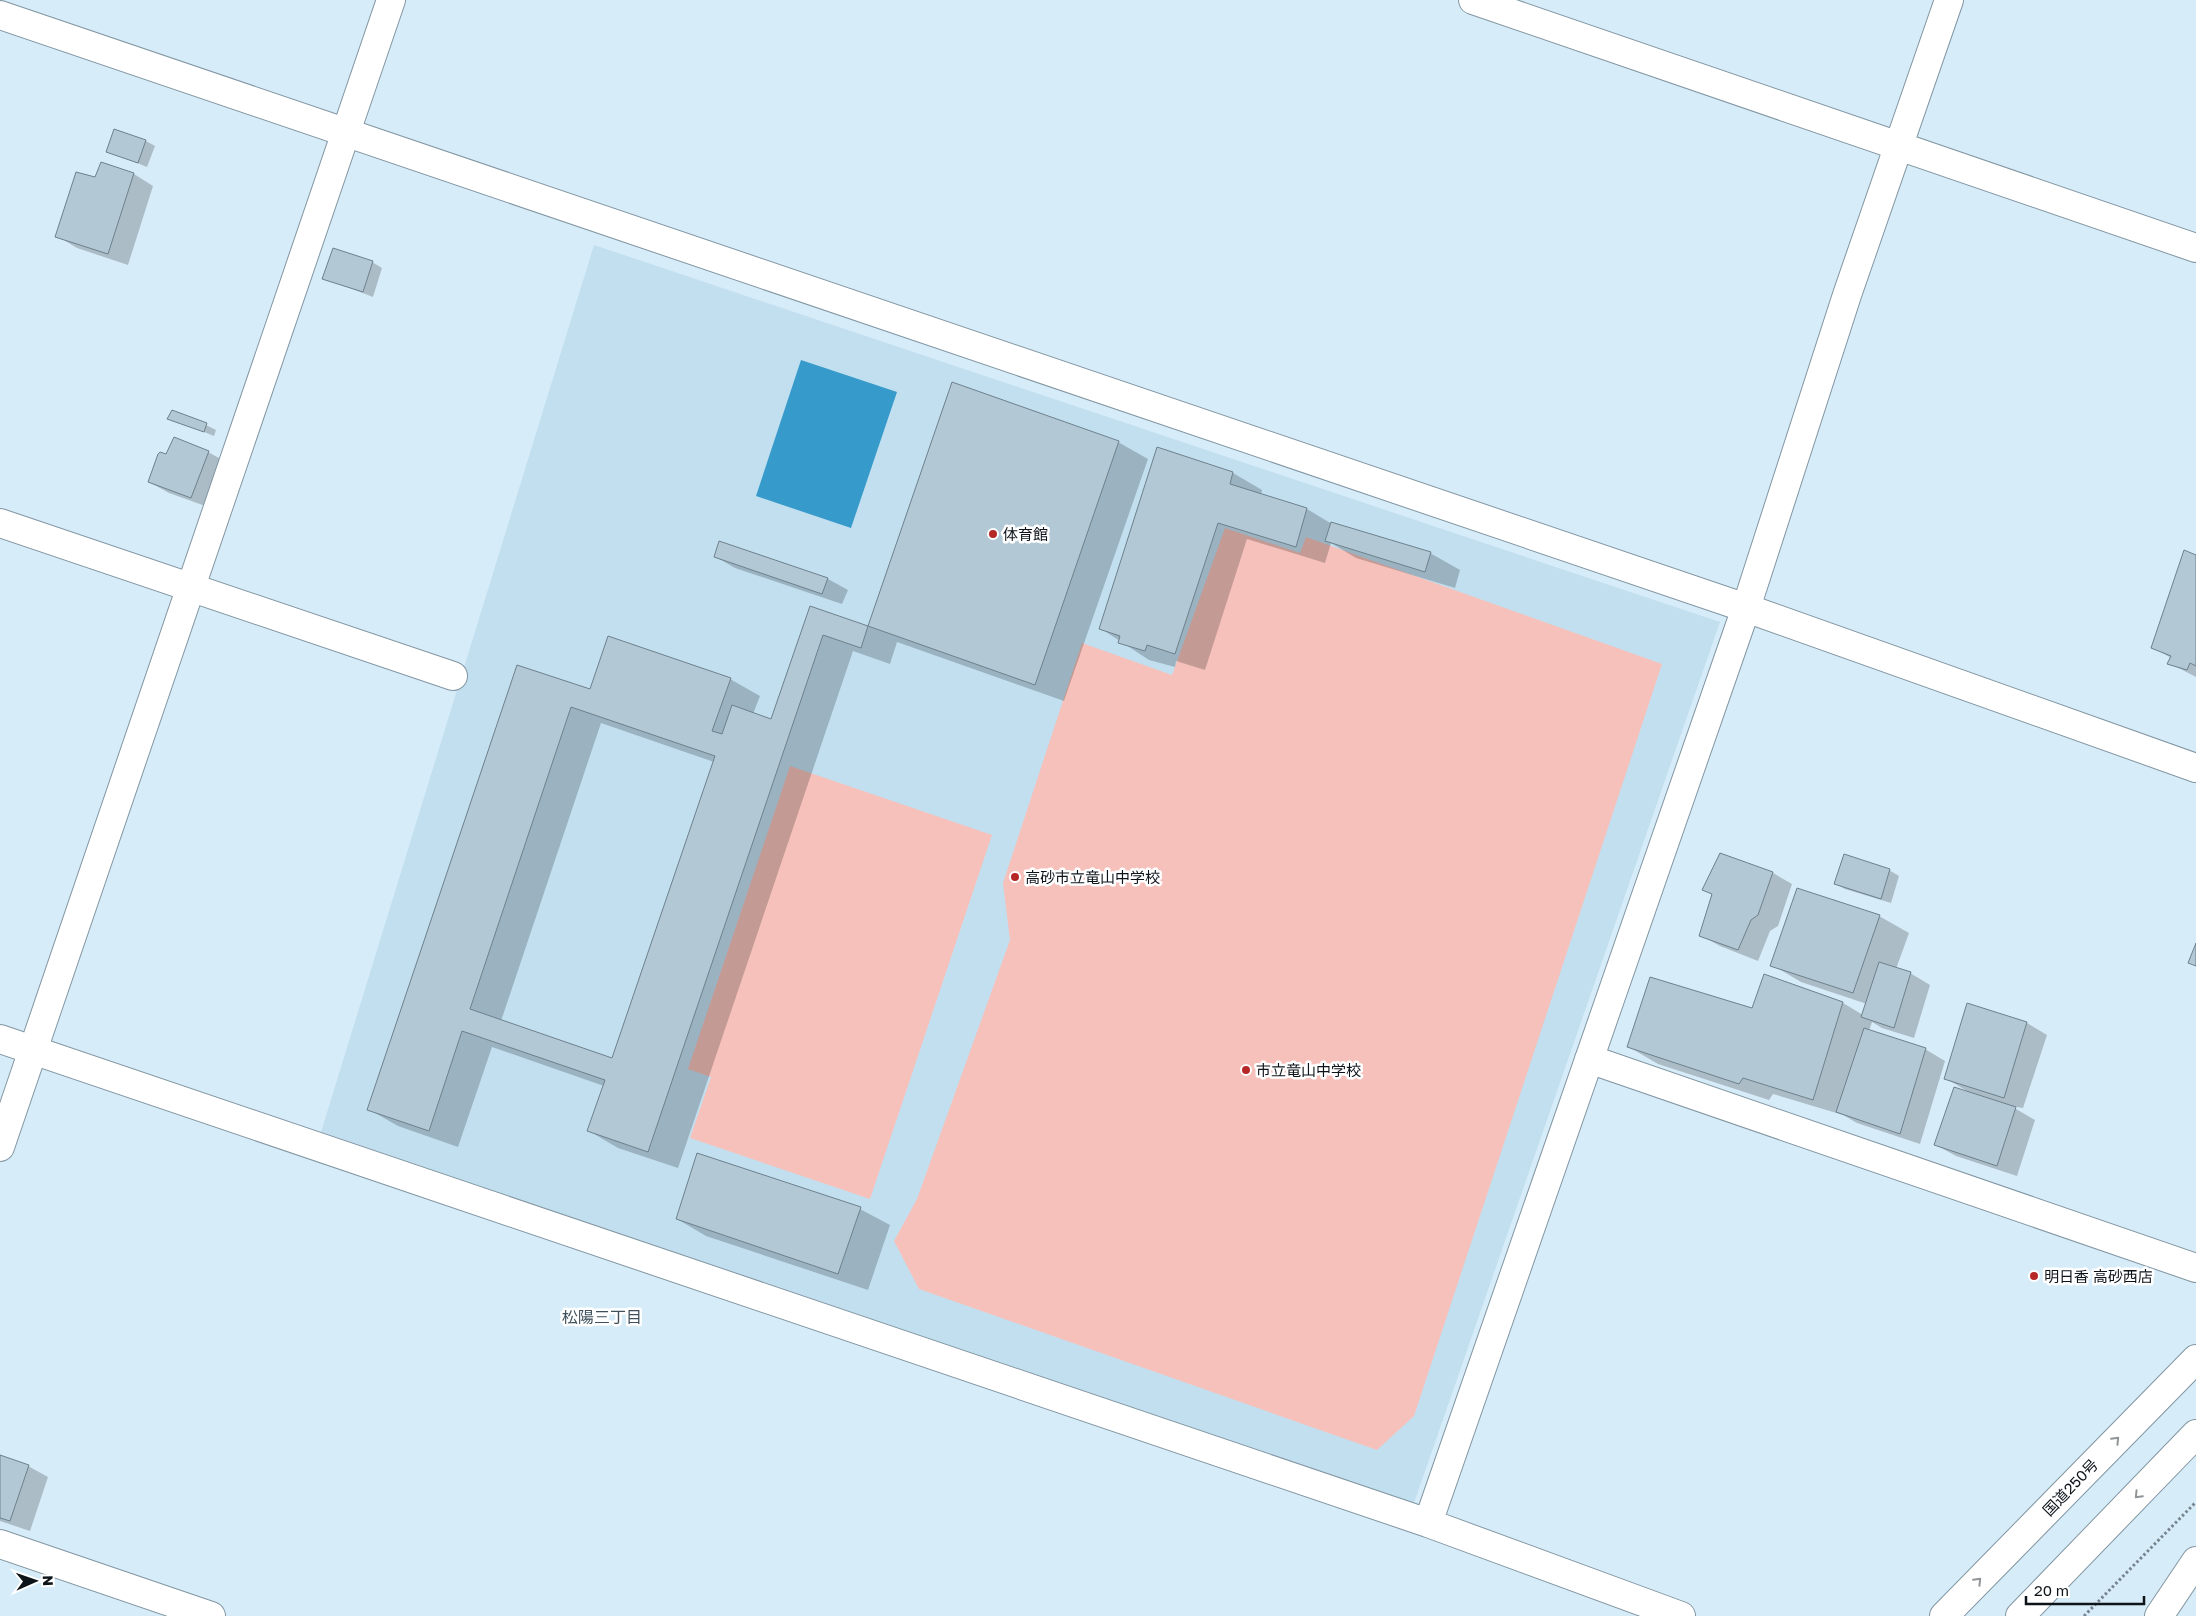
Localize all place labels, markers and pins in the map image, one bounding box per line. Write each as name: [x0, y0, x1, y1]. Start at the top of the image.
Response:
place label: 体育館: [1003, 525, 1048, 543]
marker: 体育館: [987, 528, 999, 540]
place label: 高砂市立竜山中学校: [1025, 868, 1160, 886]
marker: 高砂市立竜山中学校: [1009, 871, 1021, 883]
place label: 市立竜山中学校: [1256, 1061, 1361, 1079]
marker: 市立竜山中学校: [1240, 1064, 1252, 1076]
place label: 明日香 高砂西店: [2044, 1267, 2153, 1285]
marker: 明日香 高砂西店: [2028, 1270, 2040, 1282]

